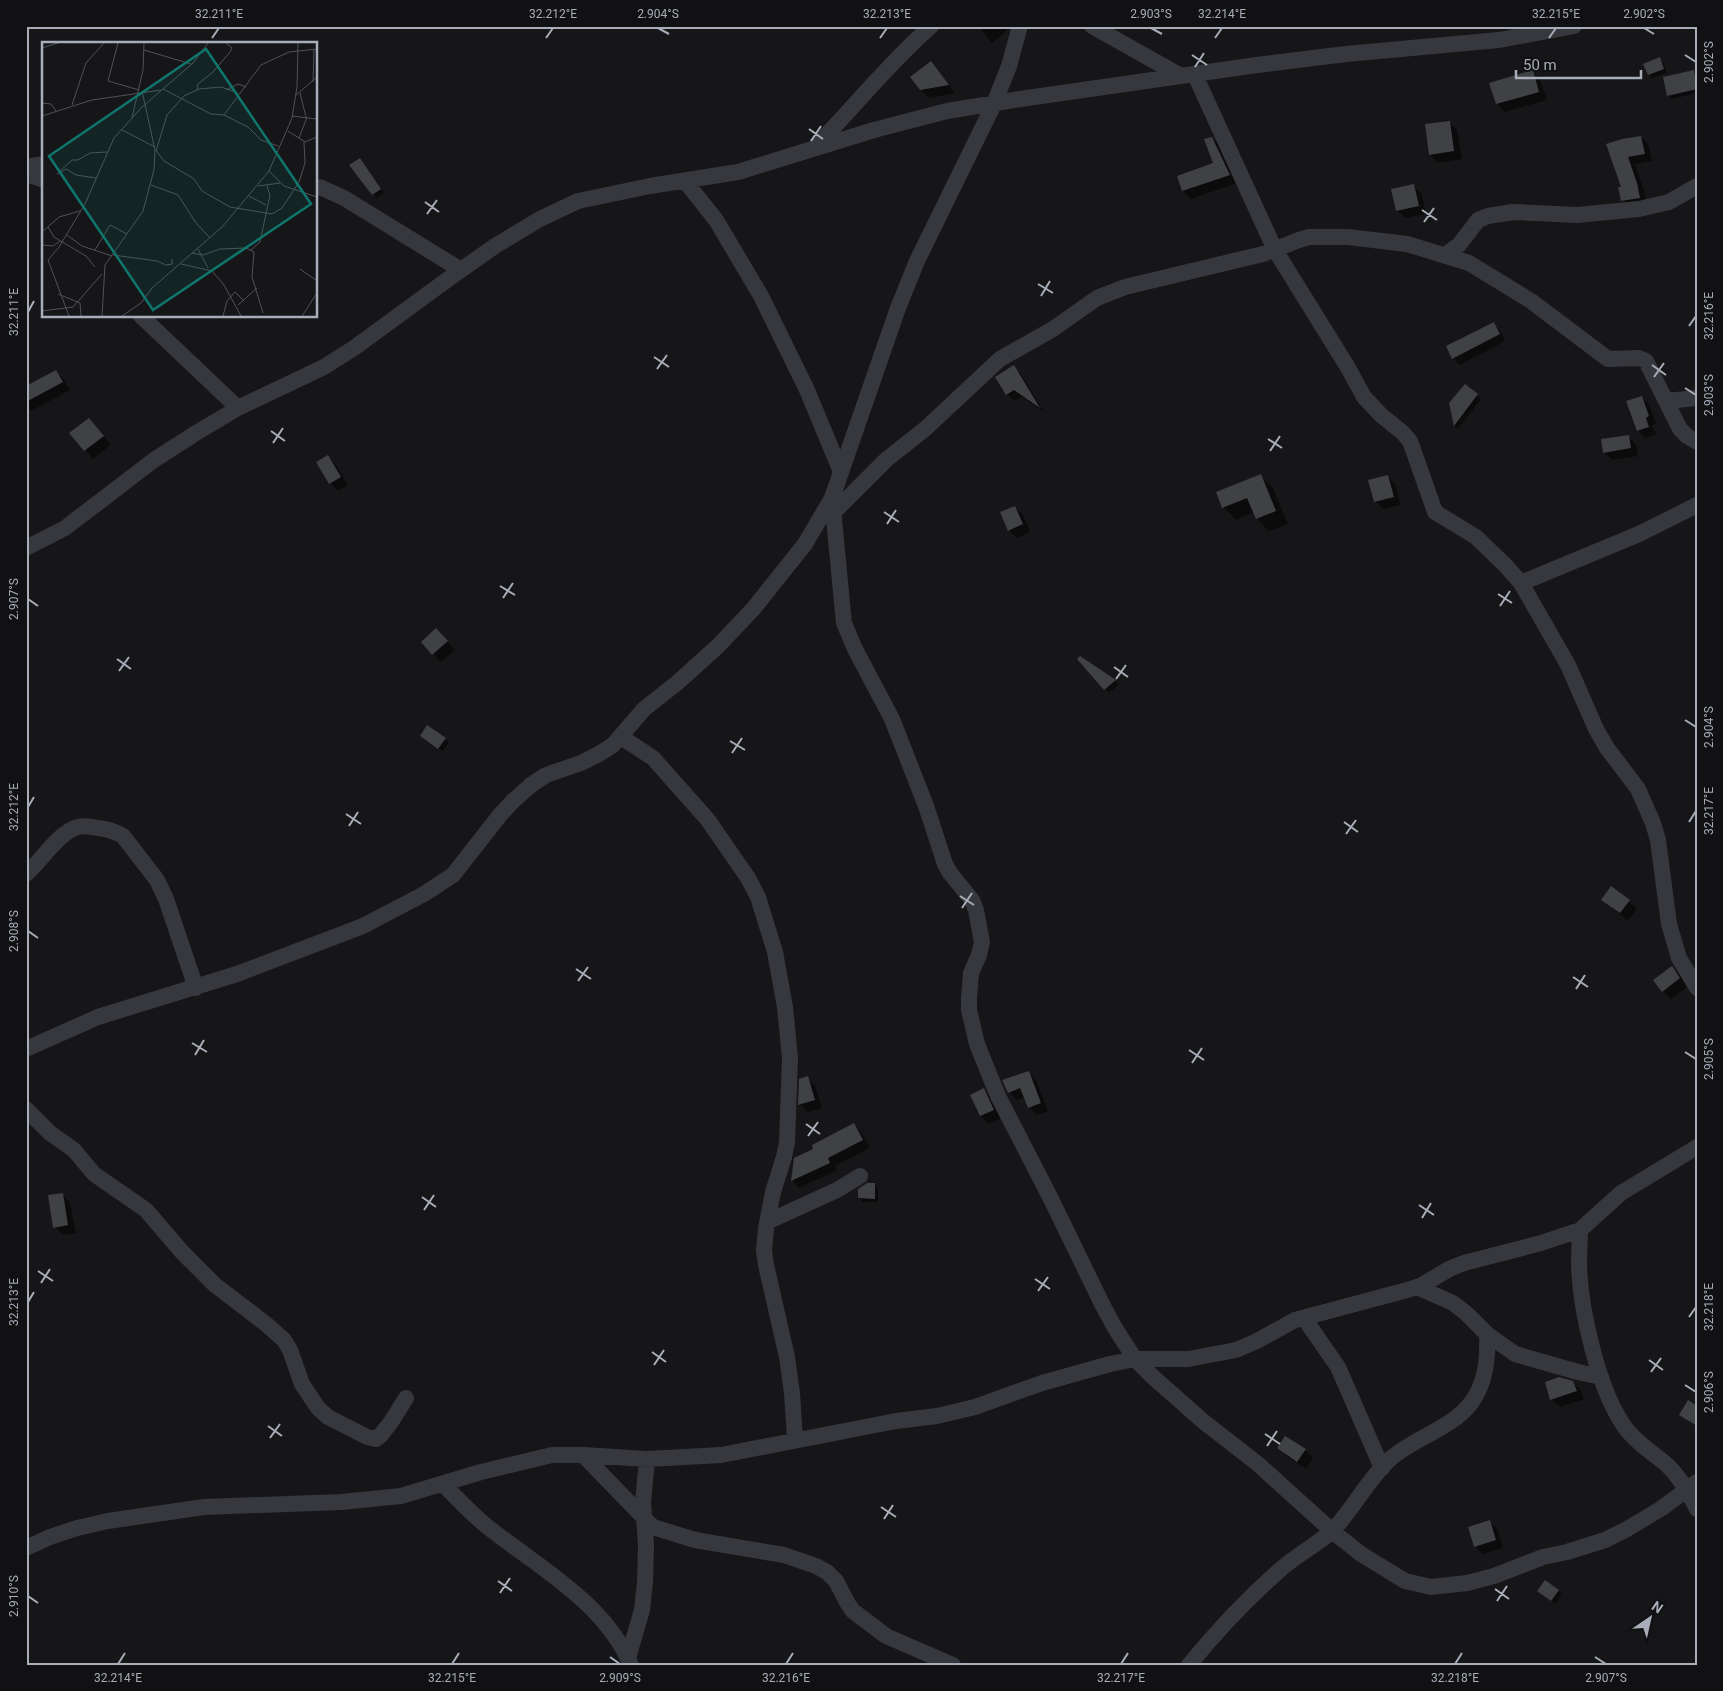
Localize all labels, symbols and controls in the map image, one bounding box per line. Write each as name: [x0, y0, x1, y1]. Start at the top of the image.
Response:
text: 32.211°E: [195, 7, 243, 21]
text: 32.212°E: [529, 7, 577, 21]
text: 2.904°S: [637, 7, 679, 21]
text: 32.213°E: [863, 7, 911, 21]
text: 2.903°S: [1130, 7, 1172, 21]
text: 32.214°E: [1198, 7, 1246, 21]
text: 32.215°E: [1532, 7, 1580, 21]
text: 2.902°S: [1623, 7, 1665, 21]
text: 2.902°S: [1702, 41, 1716, 83]
inset map: [42, 42, 318, 318]
scale bar: [1516, 48, 1640, 80]
text: 50 m: [1523, 56, 1557, 74]
text: 32.211°E: [7, 288, 21, 336]
text: 32.216°E: [1702, 292, 1716, 340]
text: 2.903°S: [1702, 374, 1716, 416]
text: 2.907°S: [7, 578, 21, 620]
text: 2.904°S: [1702, 706, 1716, 748]
text: 32.212°E: [7, 783, 21, 831]
text: 32.217°E: [1702, 787, 1716, 835]
text: 2.908°S: [7, 910, 21, 952]
text: 2.905°S: [1702, 1038, 1716, 1080]
text: 32.213°E: [7, 1278, 21, 1326]
text: 32.218°E: [1702, 1283, 1716, 1331]
text: 2.906°S: [1702, 1371, 1716, 1413]
text: 2.910°S: [7, 1575, 21, 1617]
north arrow: [1626, 1594, 1676, 1644]
text: N: [1649, 1598, 1666, 1617]
text: 32.214°E: [94, 1671, 142, 1685]
text: 32.215°E: [428, 1671, 476, 1685]
text: 2.909°S: [599, 1671, 641, 1685]
text: 32.216°E: [762, 1671, 810, 1685]
text: 32.217°E: [1097, 1671, 1145, 1685]
text: 32.218°E: [1431, 1671, 1479, 1685]
text: 2.907°S: [1585, 1671, 1627, 1685]

